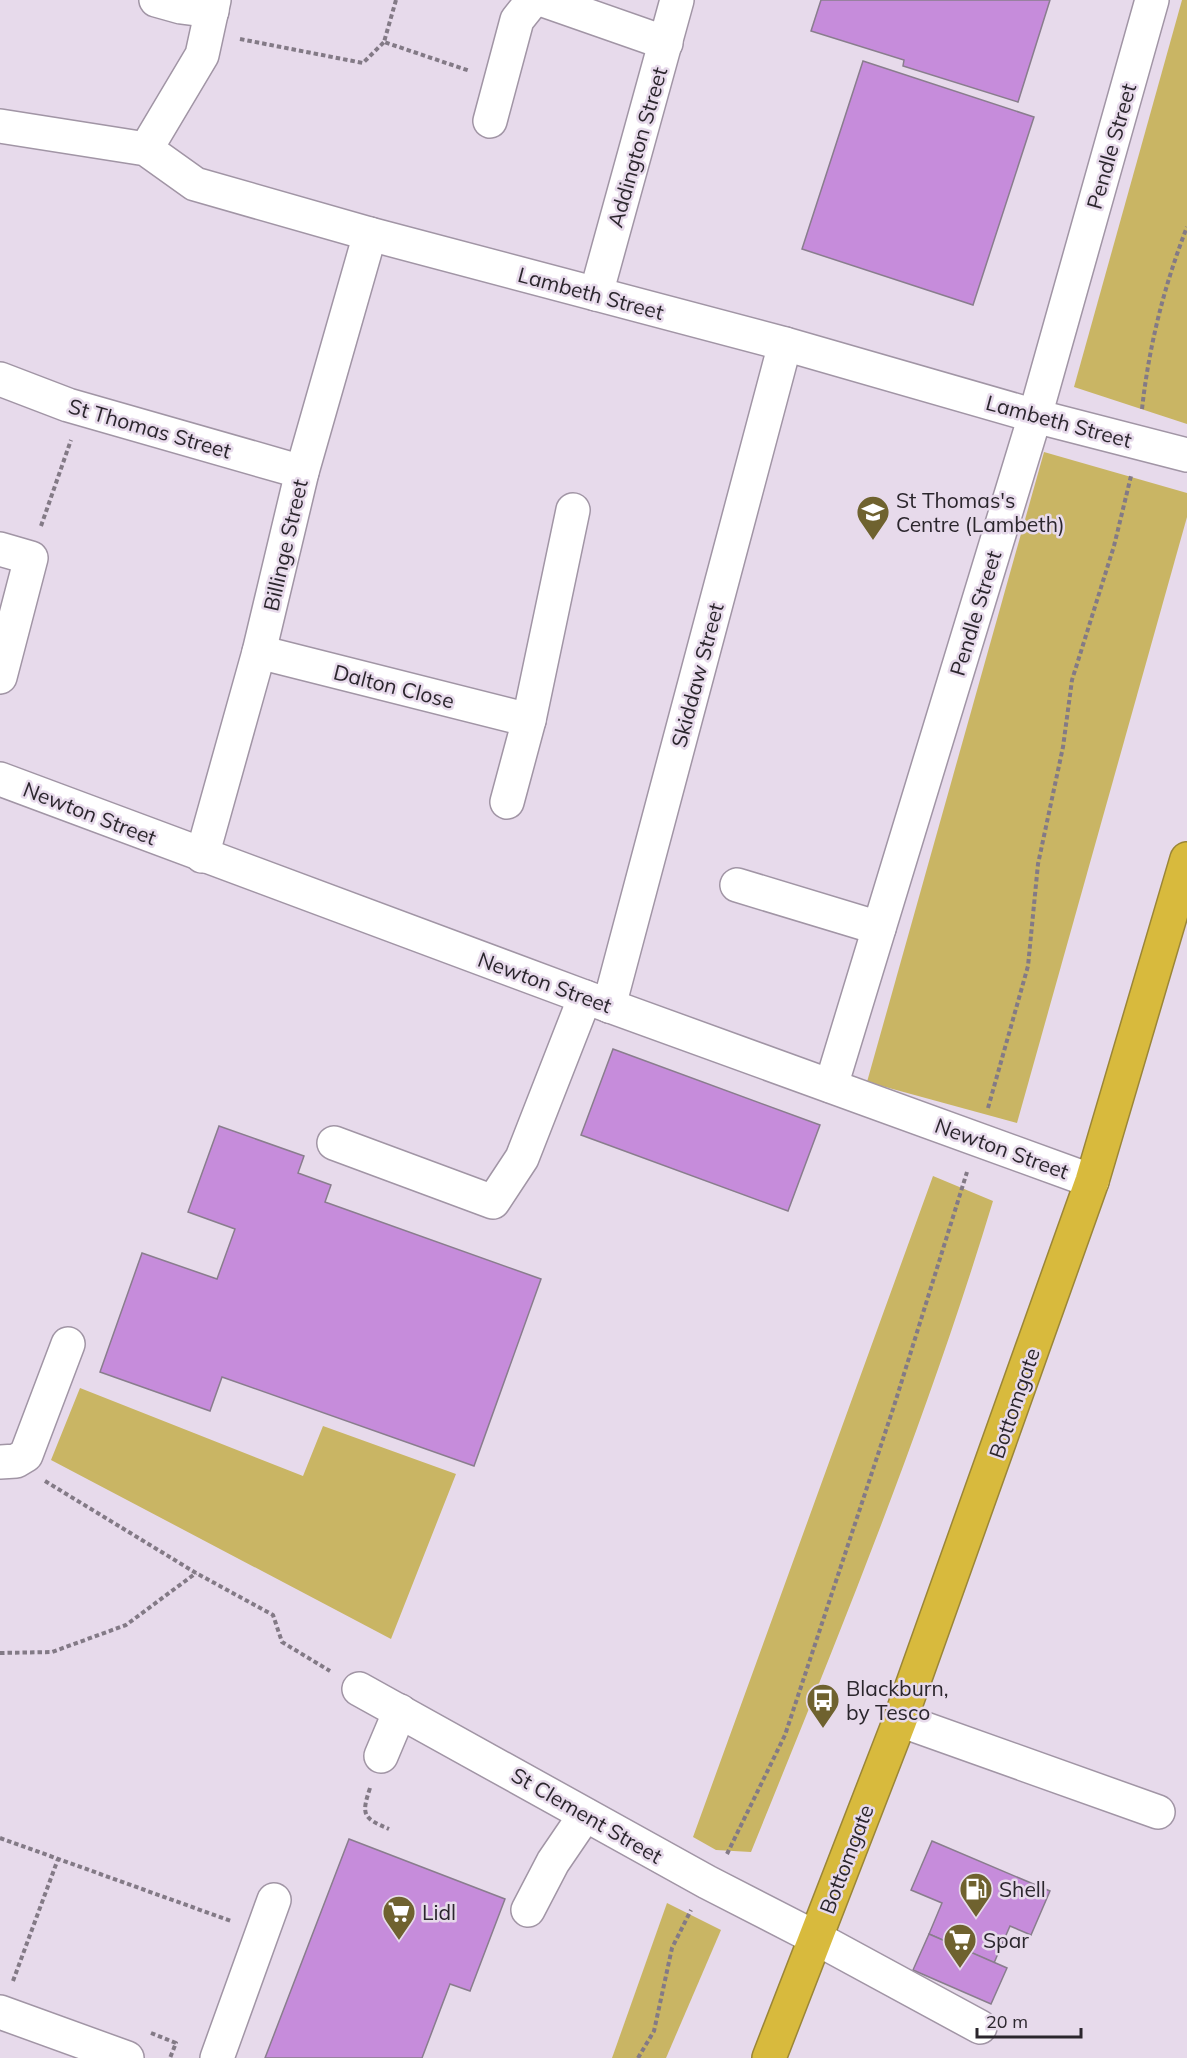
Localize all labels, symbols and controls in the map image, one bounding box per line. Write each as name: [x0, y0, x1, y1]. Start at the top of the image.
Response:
street label: Addington Street: [602, 64, 672, 230]
street label: Pendle Street: [1081, 80, 1141, 212]
street label: Lambeth Street: [515, 261, 667, 325]
street label: Lambeth Street: [983, 389, 1135, 453]
street label: St Thomas Street: [66, 392, 234, 464]
street label: Billinge Street: [257, 477, 313, 613]
place label: St Thomas's Centre (Lambeth): [896, 487, 1065, 537]
school or university icon: St Thomas's Centre (Lambeth): [855, 494, 891, 541]
street label: Pendle Street: [944, 547, 1006, 679]
street label: Skiddaw Street: [665, 600, 729, 750]
street label: Dalton Close: [331, 658, 457, 714]
street label: Newton Street: [20, 776, 160, 850]
street label: Newton Street: [475, 946, 615, 1018]
street label: Newton Street: [932, 1112, 1072, 1184]
street label: Bottomgate: [983, 1344, 1045, 1462]
place label: Blackburn, by Tesco: [846, 1675, 949, 1725]
bus stop icon: Blackburn, by Tesco: [805, 1682, 841, 1729]
street label: St Clement Street: [507, 1761, 667, 1869]
street label: Bottomgate: [813, 1801, 879, 1917]
fuel station icon: Shell: [958, 1871, 994, 1918]
place label: Shell: [999, 1876, 1046, 1902]
supermarket icon: Lidl: [381, 1894, 417, 1941]
place label: Lidl: [422, 1899, 456, 1925]
supermarket icon: Spar: [942, 1922, 978, 1969]
place label: Spar: [983, 1927, 1029, 1953]
scale bar: [977, 2001, 1080, 2039]
text: 20 m: [986, 2010, 1028, 2033]

